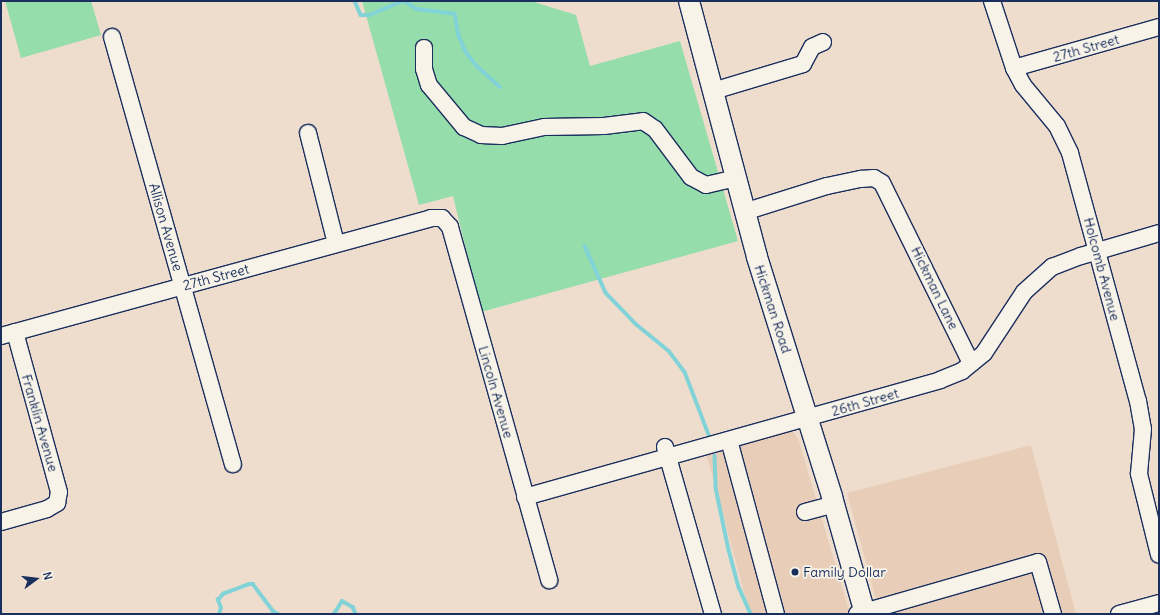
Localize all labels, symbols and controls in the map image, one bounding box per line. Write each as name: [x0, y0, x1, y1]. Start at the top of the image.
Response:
street label: 27th Street: [1051, 31, 1121, 65]
street label: Allison Avenue: [145, 181, 187, 273]
street label: Holcomb Avenue: [1080, 216, 1124, 322]
street label: Hickman Lane: [908, 244, 962, 332]
street label: 27th Street: [181, 260, 251, 294]
street label: Hickman Road: [751, 263, 795, 355]
street label: Lincoln Avenue: [475, 344, 517, 440]
street label: Franklin Avenue: [18, 372, 62, 474]
street label: 26th Street: [829, 384, 901, 420]
north arrow: [16, 559, 56, 599]
place label: Family Dollar: [803, 564, 886, 580]
marker: Family Dollar: [790, 567, 800, 577]
text: N: [40, 570, 55, 581]

